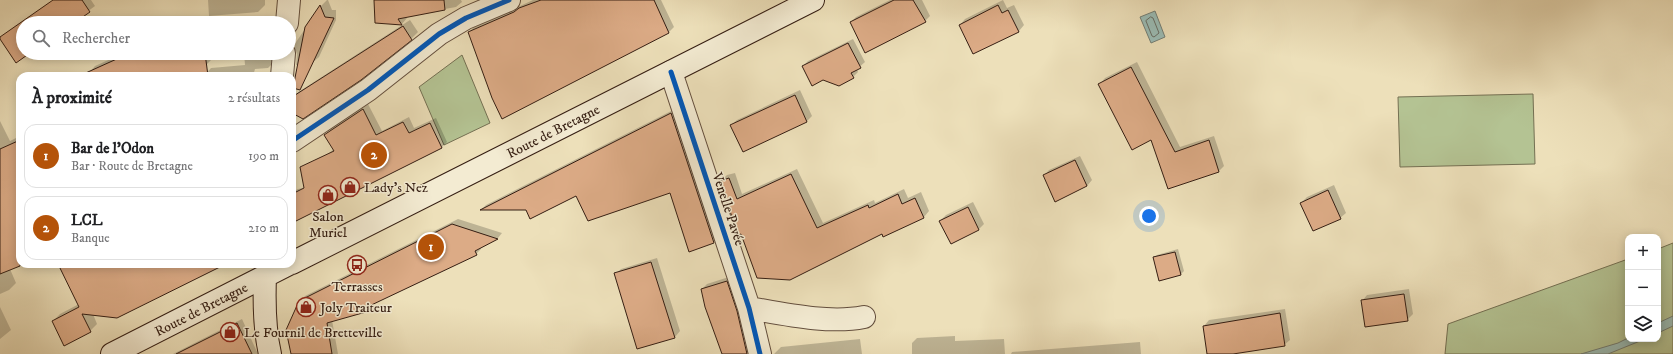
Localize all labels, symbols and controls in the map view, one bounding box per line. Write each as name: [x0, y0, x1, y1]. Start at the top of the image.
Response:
search box: [16, 16, 296, 60]
icon: search: [30, 27, 52, 49]
text: Rechercher: [62, 29, 130, 48]
text: À proximité: [32, 87, 112, 109]
text: 2 résultats: [228, 90, 280, 106]
street label: Route de Bretagne: [504, 101, 603, 163]
text: Bar de l'Odon: [71, 139, 154, 158]
pin: 2: [361, 140, 387, 170]
text: 1: [44, 148, 48, 164]
text: 190 m: [248, 148, 279, 164]
text: Bar · Route de Bretagne: [71, 158, 193, 174]
street label: Venelle Pavée: [707, 169, 748, 248]
shop icon: Lady's Nez: [339, 176, 361, 198]
place label: Lady's Nez: [364, 179, 428, 197]
shop icon: Salon Muriel: [317, 184, 339, 206]
your location: [1139, 206, 1159, 226]
place label: Salon Muriel: [309, 208, 348, 242]
text: LCL: [71, 211, 103, 230]
text: 2: [43, 220, 49, 236]
text: 210 m: [248, 220, 279, 236]
text: Banque: [71, 230, 110, 246]
pin: 1: [418, 232, 444, 262]
map controls: [1625, 234, 1661, 342]
button: +: [1625, 234, 1661, 270]
bus stop icon: Terrasses: [346, 254, 368, 276]
button: −: [1625, 270, 1661, 306]
place label: Terrasses: [331, 278, 383, 296]
street label: Route de Bretagne: [152, 279, 251, 341]
shop icon: Joly Traiteur: [295, 296, 317, 318]
place label: Joly Traiteur: [318, 299, 393, 317]
button: layers: [1625, 306, 1661, 342]
shop icon: Le Fournil de Bretteville: [219, 321, 241, 343]
place label: Le Fournil de Bretteville: [244, 324, 382, 342]

